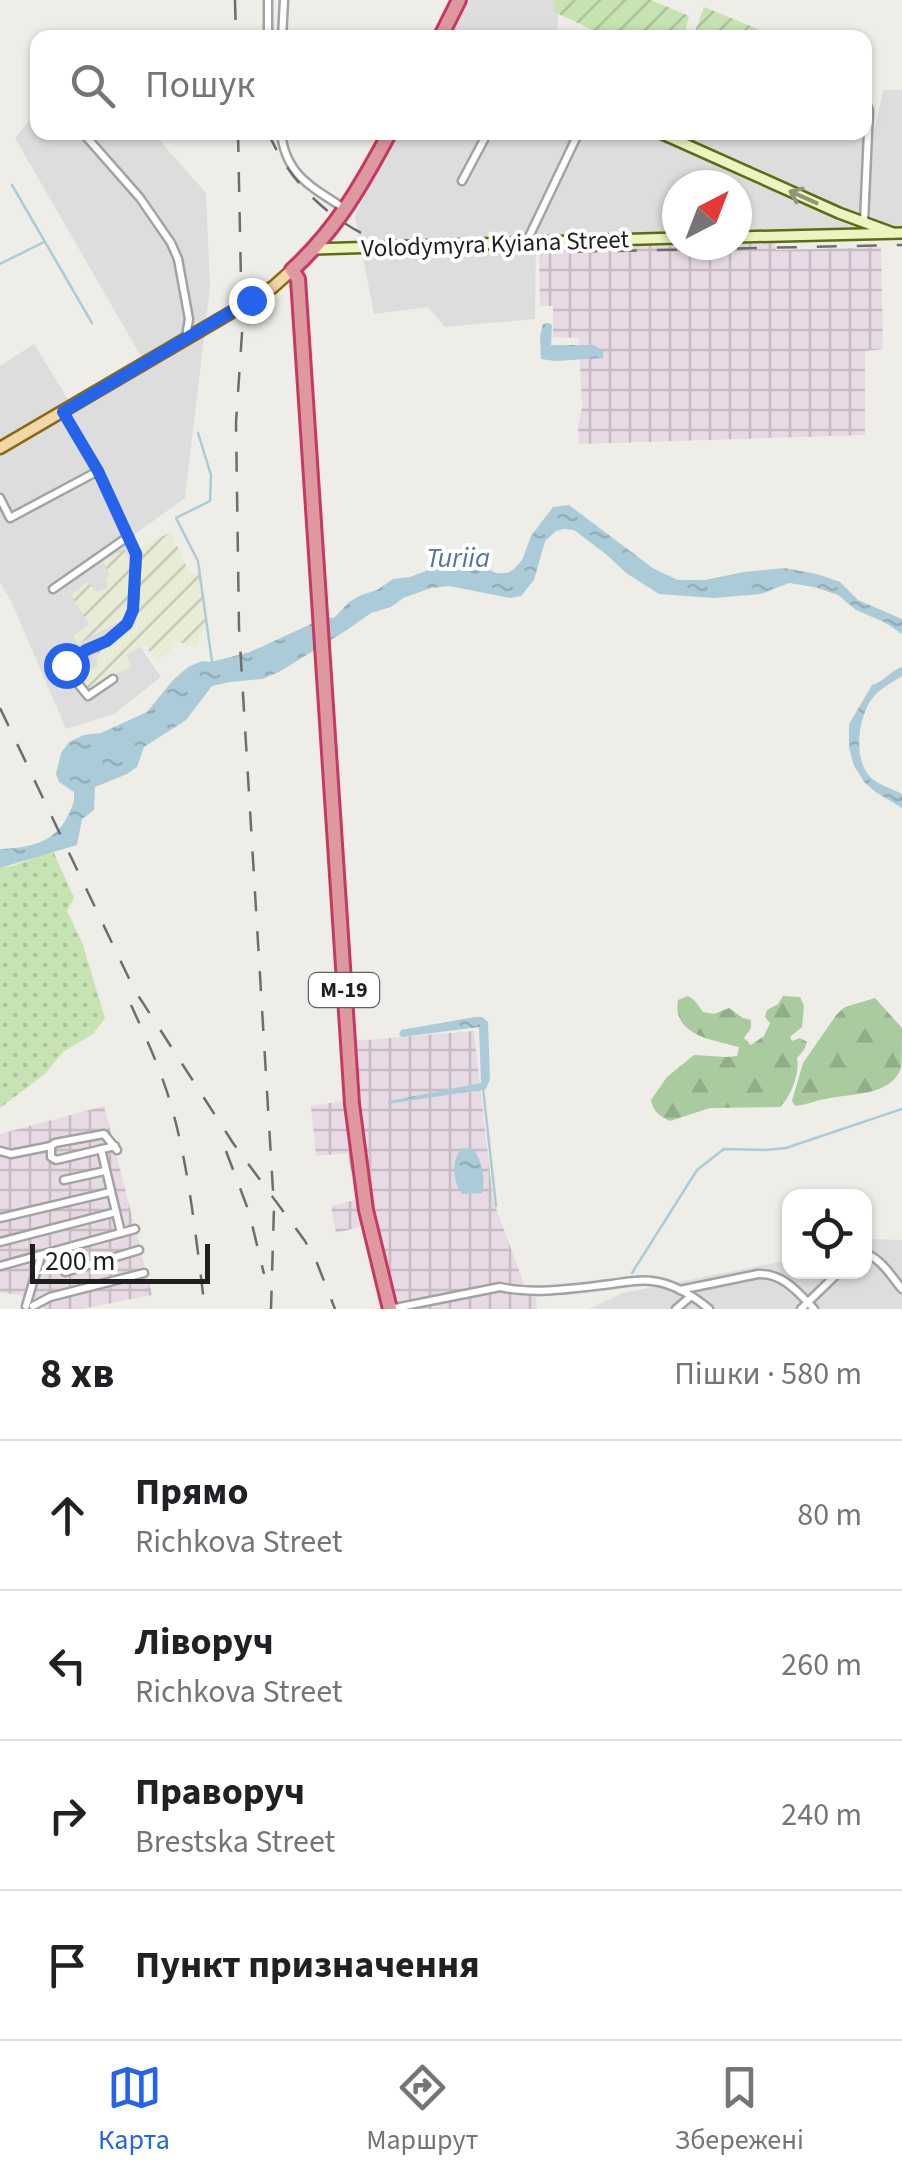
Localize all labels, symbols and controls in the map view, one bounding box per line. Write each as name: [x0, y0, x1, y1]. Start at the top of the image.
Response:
search box: [30, 30, 872, 140]
icon: search: [65, 58, 120, 113]
text: Пошук: [145, 58, 255, 112]
north arrow: [662, 170, 752, 260]
one-way arrow: [789, 186, 819, 205]
street label: Volodymyra Kyiana Street: [360, 221, 630, 267]
route end: [229, 278, 275, 324]
water label: Turiia: [426, 538, 490, 578]
route start: [44, 643, 90, 689]
road number: М-19: [309, 973, 379, 1007]
map controls: [782, 1189, 872, 1279]
button: locate: [782, 1189, 872, 1279]
scale bar: [30, 1239, 210, 1284]
text: 200 m: [45, 1241, 116, 1281]
text: 8 хв: [40, 1344, 114, 1404]
text: Пішки · 580 m: [674, 1351, 862, 1397]
text: Прямо: [135, 1465, 249, 1519]
icon: ahead: [40, 1488, 95, 1543]
text: 80 m: [797, 1492, 862, 1538]
text: Richkova Street: [135, 1519, 343, 1565]
text: Ліворуч: [135, 1615, 274, 1669]
icon: left: [40, 1638, 95, 1693]
text: 260 m: [781, 1642, 862, 1688]
text: Richkova Street: [135, 1669, 343, 1715]
text: Праворуч: [135, 1765, 305, 1819]
icon: right: [40, 1788, 95, 1843]
text: 240 m: [781, 1792, 862, 1838]
text: Brestska Street: [135, 1819, 335, 1865]
icon: arrive: [40, 1938, 95, 1993]
text: Пункт призначення: [135, 1938, 480, 1992]
tab: Карта: [98, 2060, 170, 2160]
tab: Маршрут: [366, 2060, 479, 2160]
tab: Збережені: [675, 2060, 804, 2160]

